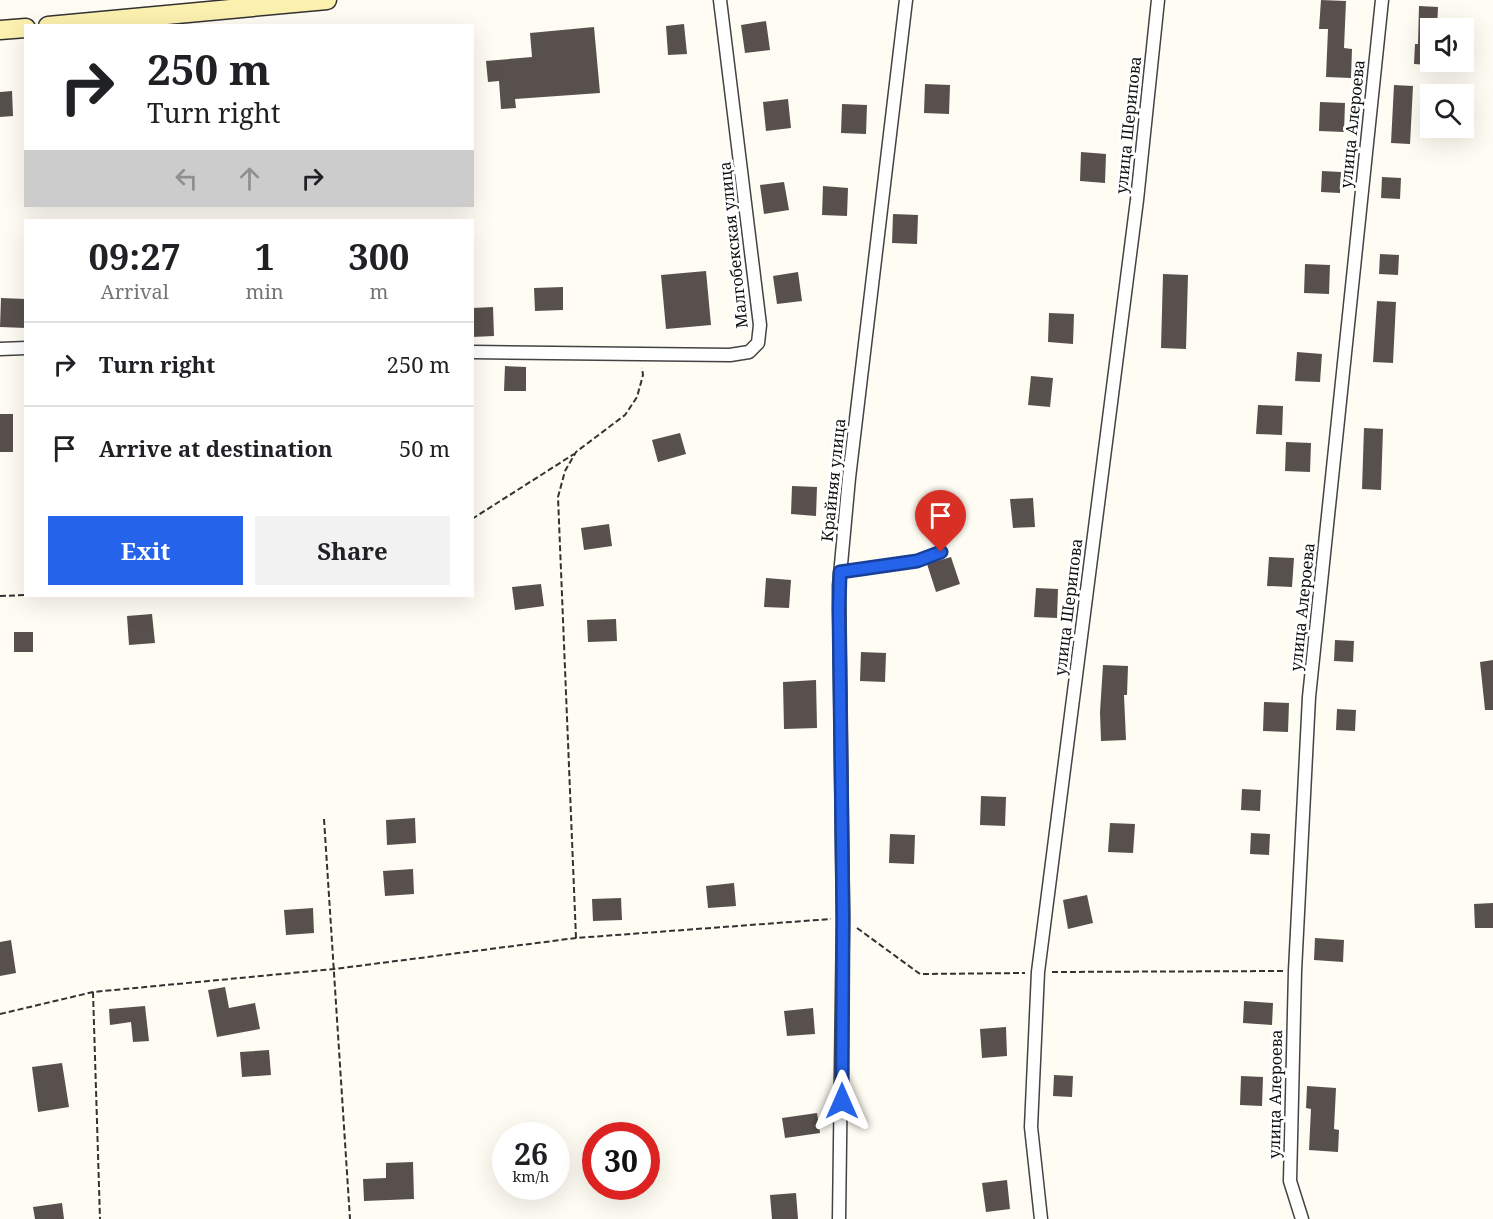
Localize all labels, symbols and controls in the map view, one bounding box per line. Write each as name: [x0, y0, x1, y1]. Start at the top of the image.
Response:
map controls: [1420, 18, 1474, 138]
button: sound: [1420, 18, 1474, 72]
text: 250 m: [147, 40, 271, 97]
icon: right: [48, 48, 126, 126]
street label: улица Шерипова: [1110, 55, 1146, 195]
street label: улица Алероева: [1334, 59, 1370, 189]
button: search: [1420, 84, 1474, 138]
text: Turn right: [147, 94, 280, 131]
street label: Малгобекская улица: [713, 161, 753, 329]
icon: left: [170, 162, 203, 195]
icon: ahead: [233, 162, 266, 195]
icon: right: [296, 162, 329, 195]
text: 09:27: [89, 232, 181, 281]
text: 1: [254, 232, 275, 281]
text: 300: [348, 232, 409, 281]
text: Arrival: [101, 278, 169, 305]
text: min: [246, 278, 284, 305]
text: m: [369, 278, 388, 305]
icon: right: [48, 348, 81, 381]
text: Turn right: [99, 349, 215, 379]
text: 250 m: [387, 349, 450, 379]
street label: Крайняя улица: [816, 417, 850, 543]
icon: arrive: [48, 432, 81, 465]
text: Arrive at destination: [99, 433, 333, 463]
text: 50 m: [399, 433, 450, 463]
pin: [915, 490, 966, 552]
icon: arrive: [924, 499, 957, 532]
button: Exit: [48, 516, 243, 585]
button: Share: [255, 516, 450, 585]
street label: улица Шерипова: [1049, 537, 1087, 677]
street label: улица Алероева: [1284, 542, 1320, 672]
street label: улица Алероева: [1263, 1029, 1287, 1159]
position arrow: [810, 1069, 874, 1133]
speed limit sign: 30: [582, 1122, 660, 1200]
text: 26: [514, 1133, 548, 1174]
text: km/h: [513, 1166, 549, 1186]

